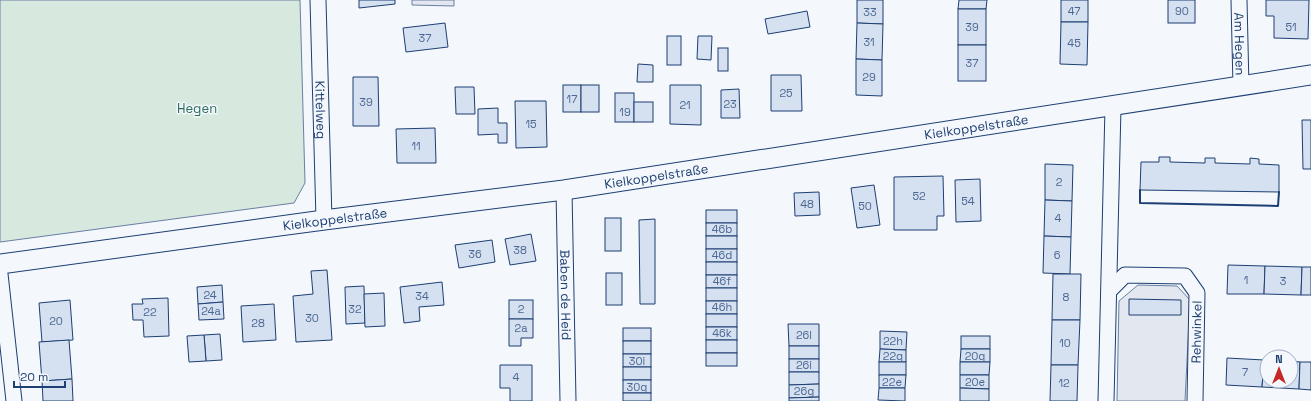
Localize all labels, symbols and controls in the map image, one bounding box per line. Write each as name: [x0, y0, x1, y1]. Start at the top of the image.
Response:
house number: 47: [1068, 4, 1080, 18]
house number: 90: [1175, 4, 1189, 18]
house number: 33: [863, 5, 877, 19]
street label: Am Hegen: [1230, 12, 1249, 76]
house number: 39: [965, 20, 979, 34]
house number: 51: [1285, 20, 1297, 34]
house number: 37: [419, 31, 431, 45]
house number: 31: [863, 35, 875, 49]
house number: 45: [1067, 36, 1081, 50]
house number: 37: [966, 56, 978, 70]
house number: 29: [862, 70, 876, 84]
street label: Kittelweg: [311, 80, 330, 139]
house number: 25: [779, 86, 793, 100]
house number: 17: [567, 92, 577, 106]
house number: 39: [359, 95, 373, 109]
house number: 23: [723, 97, 737, 111]
house number: 21: [679, 98, 691, 112]
park label: Hegen: [177, 100, 217, 117]
house number: 19: [619, 105, 631, 119]
street label: Kielkoppelstraße: [923, 111, 1030, 143]
house number: 15: [525, 117, 537, 131]
house number: 11: [411, 139, 421, 153]
street label: Kielkoppelstraße: [603, 160, 709, 193]
house number: 2: [1056, 175, 1063, 189]
house number: 52: [912, 189, 926, 203]
house number: 54: [961, 194, 975, 208]
house number: 48: [800, 197, 814, 211]
house number: 50: [858, 199, 872, 213]
street label: Kielkoppelstraße: [282, 204, 388, 235]
house number: 4: [1055, 211, 1062, 225]
house number: 46b: [712, 222, 732, 236]
house number: 38: [513, 243, 527, 257]
house number: 36: [468, 247, 482, 261]
house number: 46d: [712, 248, 732, 262]
house number: 6: [1054, 248, 1061, 262]
street label: Baben de Heid: [556, 249, 575, 340]
house number: 1: [1244, 273, 1248, 287]
house number: 46f: [713, 274, 731, 288]
house number: 3: [1280, 274, 1287, 288]
house number: 24: [203, 288, 217, 302]
house number: 34: [415, 289, 429, 303]
house number: 8: [1063, 290, 1070, 304]
house number: 46h: [712, 300, 732, 314]
street label: Rehwinkel: [1187, 300, 1206, 364]
house number: 32: [348, 302, 362, 316]
house number: 2: [518, 302, 525, 316]
house number: 24a: [201, 304, 221, 318]
house number: 22: [143, 305, 157, 319]
house number: 30: [305, 311, 319, 325]
house number: 20: [49, 314, 63, 328]
house number: 28: [251, 316, 265, 330]
house number: 2a: [515, 321, 528, 335]
house number: 46k: [712, 326, 732, 340]
house number: 26l: [796, 328, 812, 342]
house number: 22h: [883, 334, 903, 348]
house number: 10: [1059, 336, 1071, 350]
house number: 22g: [883, 349, 903, 363]
house number: 20g: [965, 349, 985, 363]
north arrow: [1259, 349, 1299, 389]
text: N: [1275, 352, 1283, 366]
house number: 30i: [629, 354, 645, 368]
house number: 26i: [796, 358, 812, 372]
scale bar: [14, 363, 65, 389]
house number: 7: [1242, 365, 1248, 379]
text: 20 m: [20, 369, 48, 385]
house number: 4: [513, 370, 520, 384]
house number: 22e: [882, 375, 902, 389]
house number: 20e: [965, 375, 985, 389]
house number: 12: [1058, 376, 1070, 390]
house number: 30g: [627, 380, 647, 394]
house number: 26g: [794, 384, 814, 398]

